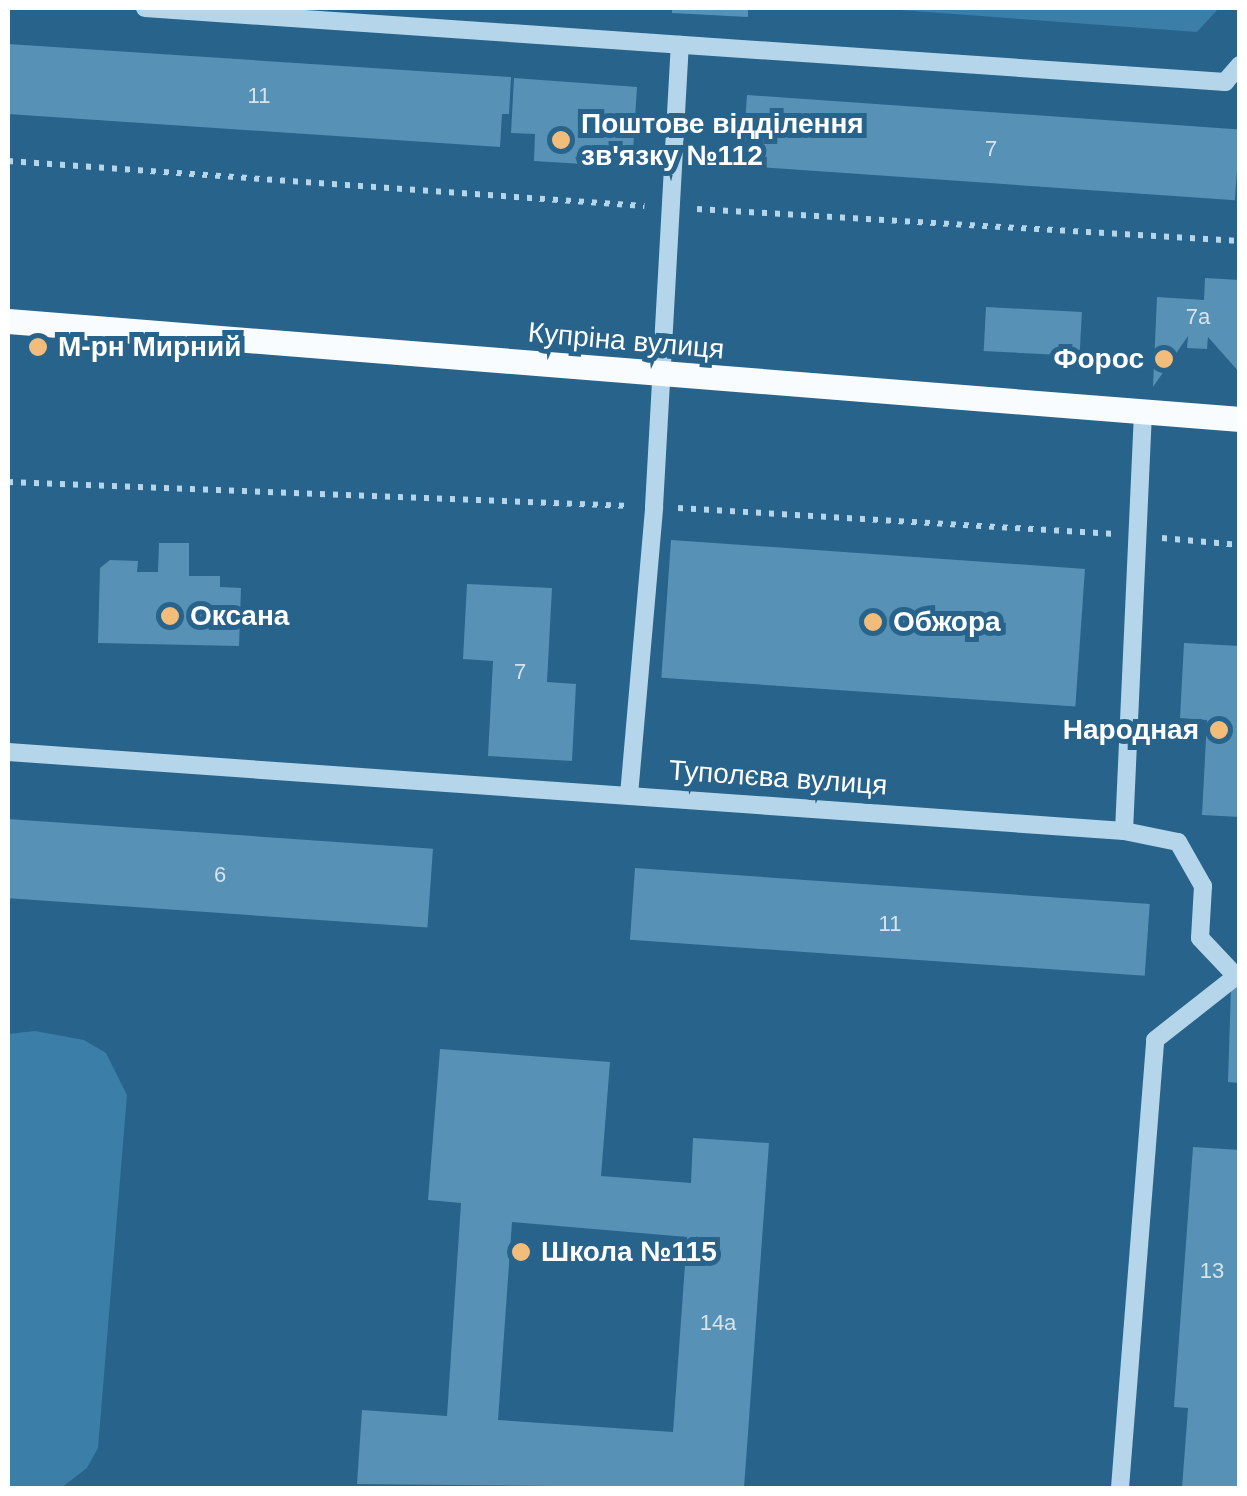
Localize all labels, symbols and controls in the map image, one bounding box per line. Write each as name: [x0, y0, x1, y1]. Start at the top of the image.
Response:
house number: 11: [248, 83, 270, 109]
place label: Поштове відділення зв'язку №112: [581, 107, 864, 173]
marker: Поштове відділення зв'язку №112: [550, 129, 572, 151]
house number: 7: [985, 136, 997, 162]
house number: 7а: [1186, 304, 1210, 330]
street label: Купріна вулиця: [526, 316, 726, 366]
place label: М-рн Мирний: [58, 330, 241, 364]
marker: М-рн Мирний: [27, 336, 49, 358]
place label: Форос: [1054, 342, 1144, 376]
marker: Форос: [1153, 348, 1175, 370]
place label: Оксана: [190, 599, 289, 633]
marker: Оксана: [159, 605, 181, 627]
place label: Обжора: [893, 605, 1001, 639]
marker: Обжора: [862, 611, 884, 633]
house number: 7: [514, 659, 526, 685]
place label: Народная: [1063, 713, 1199, 747]
marker: Народная: [1208, 719, 1230, 741]
street label: Туполєва вулиця: [668, 754, 888, 802]
house number: 6: [214, 862, 226, 888]
house number: 11: [879, 911, 901, 937]
place label: Школа №115: [541, 1235, 717, 1269]
marker: Школа №115: [510, 1241, 532, 1263]
house number: 13: [1200, 1258, 1224, 1284]
house number: 14а: [700, 1310, 736, 1336]

